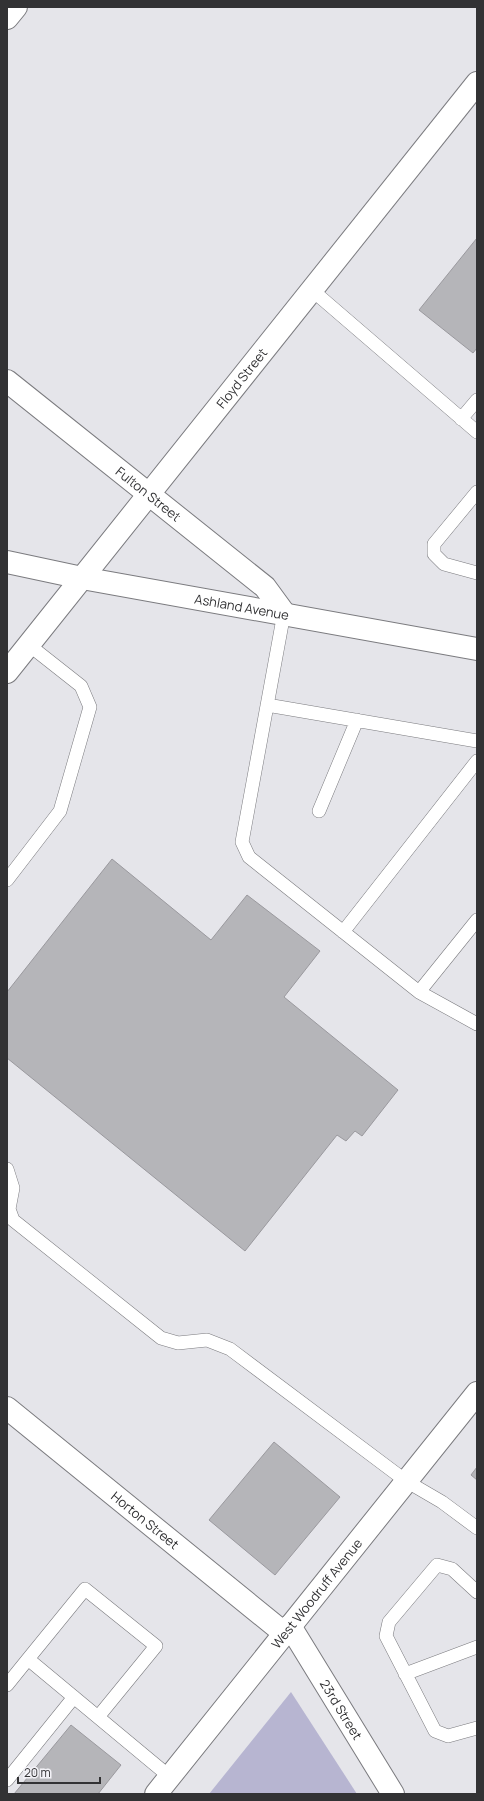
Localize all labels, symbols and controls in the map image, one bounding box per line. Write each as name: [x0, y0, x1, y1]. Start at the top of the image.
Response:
street label: Floyd Street: [212, 344, 271, 412]
street label: Fulton Street: [112, 462, 185, 525]
street label: Ashland Avenue: [193, 589, 291, 624]
street label: Horton Street: [107, 1487, 183, 1553]
street label: West Woodruff Avenue: [267, 1534, 366, 1652]
street label: 23rd Street: [316, 1676, 367, 1743]
scale bar: [18, 1759, 100, 1785]
text: 20 m: [24, 1764, 51, 1781]

